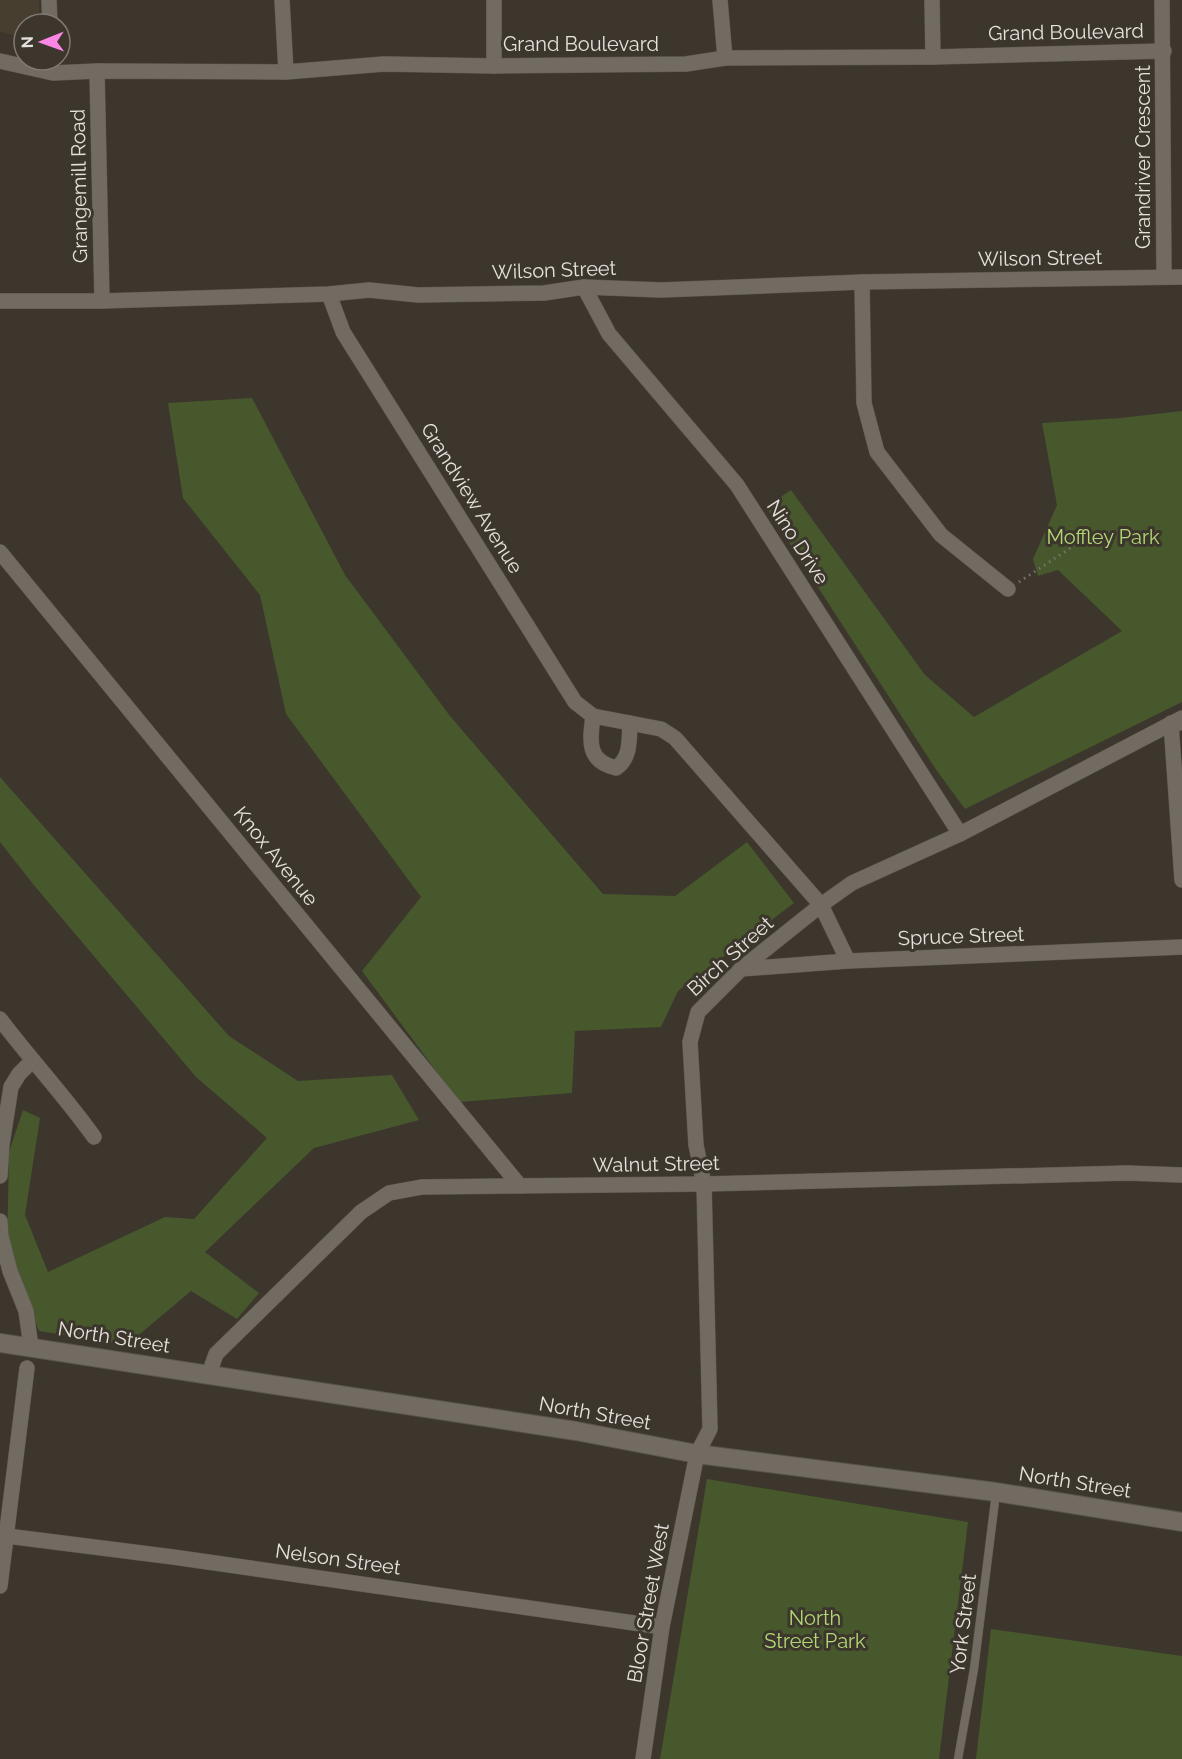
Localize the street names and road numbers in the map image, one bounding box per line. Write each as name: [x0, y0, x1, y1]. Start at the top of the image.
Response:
street label: Grand Boulevard: [988, 19, 1144, 45]
street label: Grand Boulevard: [503, 32, 659, 56]
street label: Grandriver Crescent: [1131, 65, 1155, 249]
street label: Grangemill Road: [66, 109, 92, 263]
street label: Wilson Street: [978, 245, 1103, 271]
street label: Wilson Street: [491, 256, 617, 284]
street label: Grandview Avenue: [416, 418, 528, 578]
street label: Nino Drive: [762, 495, 834, 589]
street label: Knox Avenue: [229, 802, 323, 911]
street label: Birch Street: [682, 911, 778, 1001]
street label: Spruce Street: [897, 922, 1025, 950]
street label: Walnut Street: [592, 1151, 720, 1177]
street label: North Street: [56, 1316, 172, 1358]
street label: North Street: [537, 1391, 653, 1435]
street label: North Street: [1017, 1461, 1133, 1503]
street label: Bloor Street West: [622, 1521, 674, 1685]
street label: Nelson Street: [274, 1538, 402, 1580]
street label: York Street: [945, 1572, 981, 1676]

